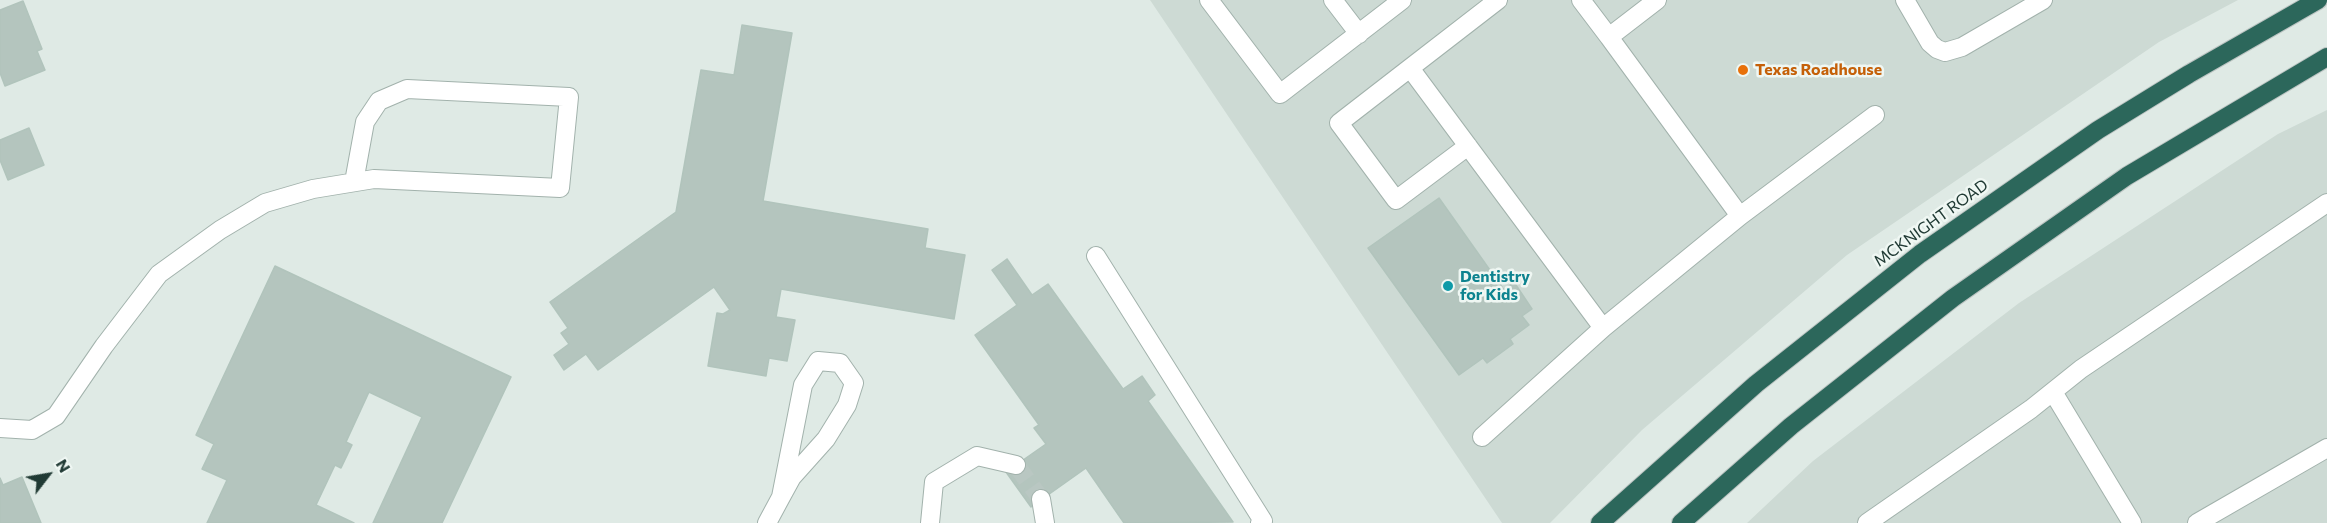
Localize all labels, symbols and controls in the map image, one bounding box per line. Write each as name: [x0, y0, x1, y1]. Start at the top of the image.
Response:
place label: Texas Roadhouse: [1755, 60, 1882, 80]
marker: Texas Roadhouse: [1736, 63, 1750, 77]
street label: MCKNIGHT ROAD: [1870, 175, 1992, 271]
place label: Dentistry for Kids: [1460, 267, 1530, 305]
marker: Dentistry for Kids: [1441, 279, 1455, 293]
north arrow: [18, 445, 78, 505]
text: N: [53, 455, 75, 476]

